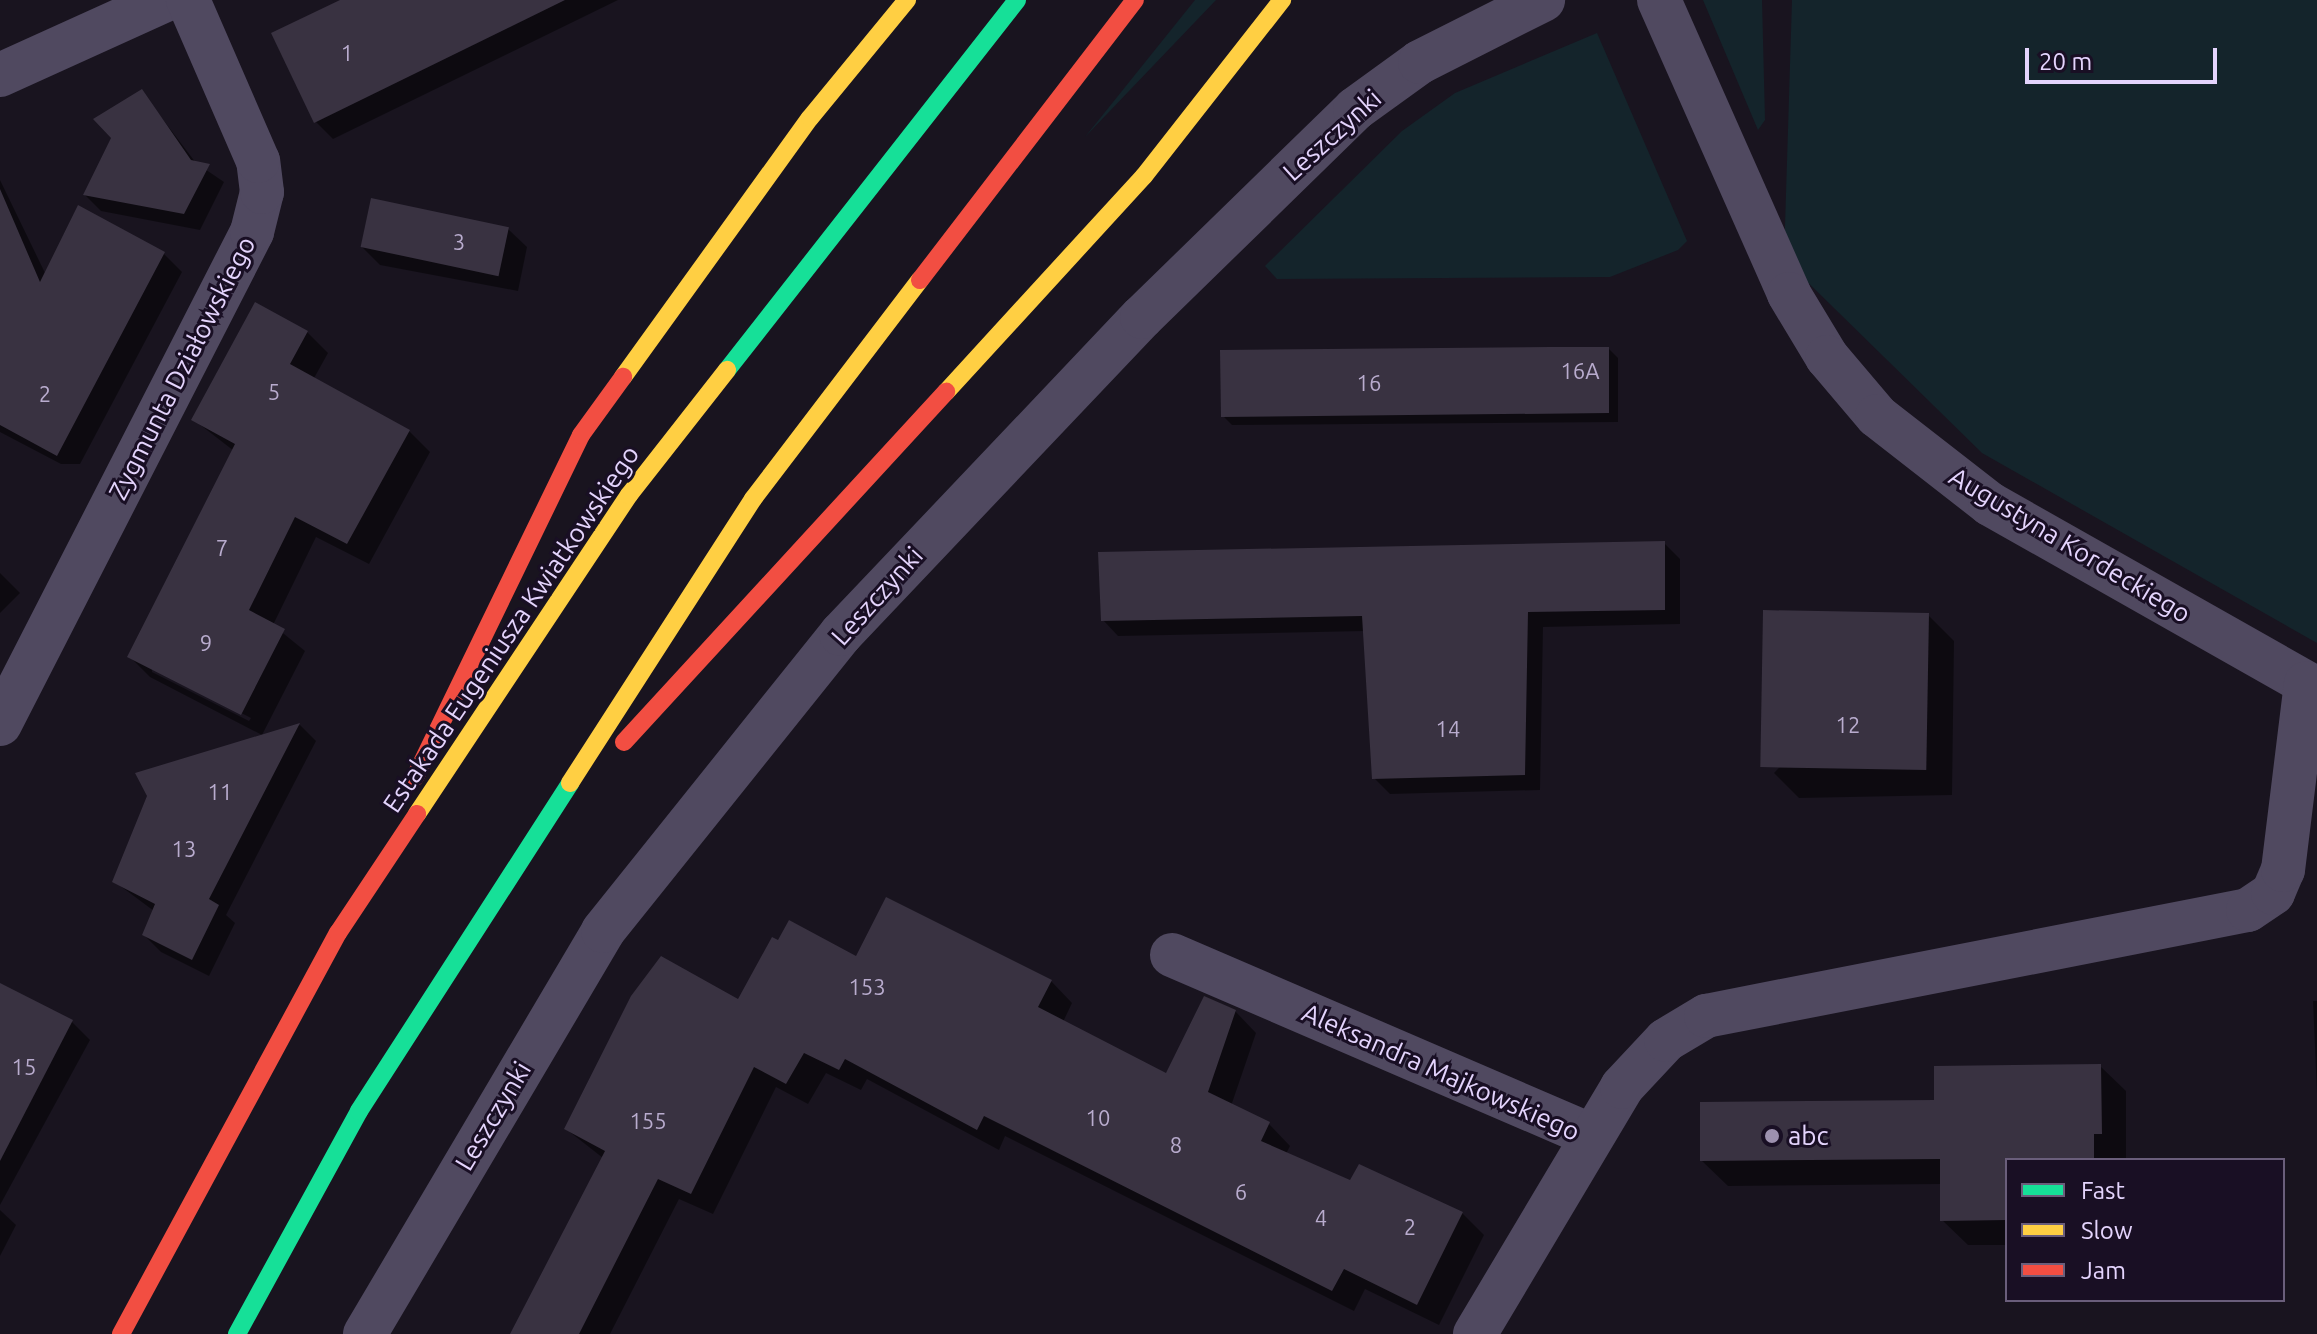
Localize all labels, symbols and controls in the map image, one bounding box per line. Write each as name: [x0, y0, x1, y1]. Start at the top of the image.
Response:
scale bar: [2029, 32, 2221, 82]
house number: 1: [341, 40, 353, 66]
text: 20 m: [2039, 48, 2092, 75]
street label: Leszczynki: [1276, 83, 1388, 187]
house number: 3: [453, 229, 465, 255]
street label: Zygmunta Działowskiego: [102, 231, 262, 505]
house number: 16A: [1560, 358, 1600, 384]
house number: 16: [1357, 370, 1381, 396]
house number: 5: [268, 379, 280, 405]
house number: 2: [39, 381, 51, 407]
street label: Estakada Eugeniusza Kwiatkowskiego: [376, 440, 646, 818]
street label: Augustyna Kordeckiego: [1944, 461, 2196, 629]
house number: 7: [216, 535, 228, 561]
street label: Leszczynki: [825, 540, 929, 652]
house number: 9: [200, 630, 212, 656]
house number: 12: [1836, 712, 1860, 738]
house number: 14: [1436, 716, 1460, 742]
house number: 11: [208, 779, 232, 805]
house number: 13: [172, 836, 196, 862]
house number: 153: [848, 974, 886, 1000]
street label: Aleksandra Majkowskiego: [1297, 997, 1585, 1147]
house number: 15: [12, 1054, 36, 1080]
street label: Leszczynki: [448, 1056, 538, 1176]
house number: 10: [1086, 1105, 1110, 1131]
house number: 155: [629, 1108, 667, 1134]
place label: abc: [1788, 1120, 1829, 1152]
marker: abc: [1763, 1127, 1781, 1145]
house number: 8: [1170, 1132, 1182, 1158]
legend: [2005, 1158, 2285, 1302]
text: Fast: [2081, 1177, 2125, 1204]
house number: 6: [1235, 1179, 1247, 1205]
house number: 4: [1315, 1205, 1327, 1231]
house number: 2: [1404, 1214, 1416, 1240]
text: Slow: [2081, 1217, 2133, 1244]
text: Jam: [2081, 1257, 2126, 1284]

